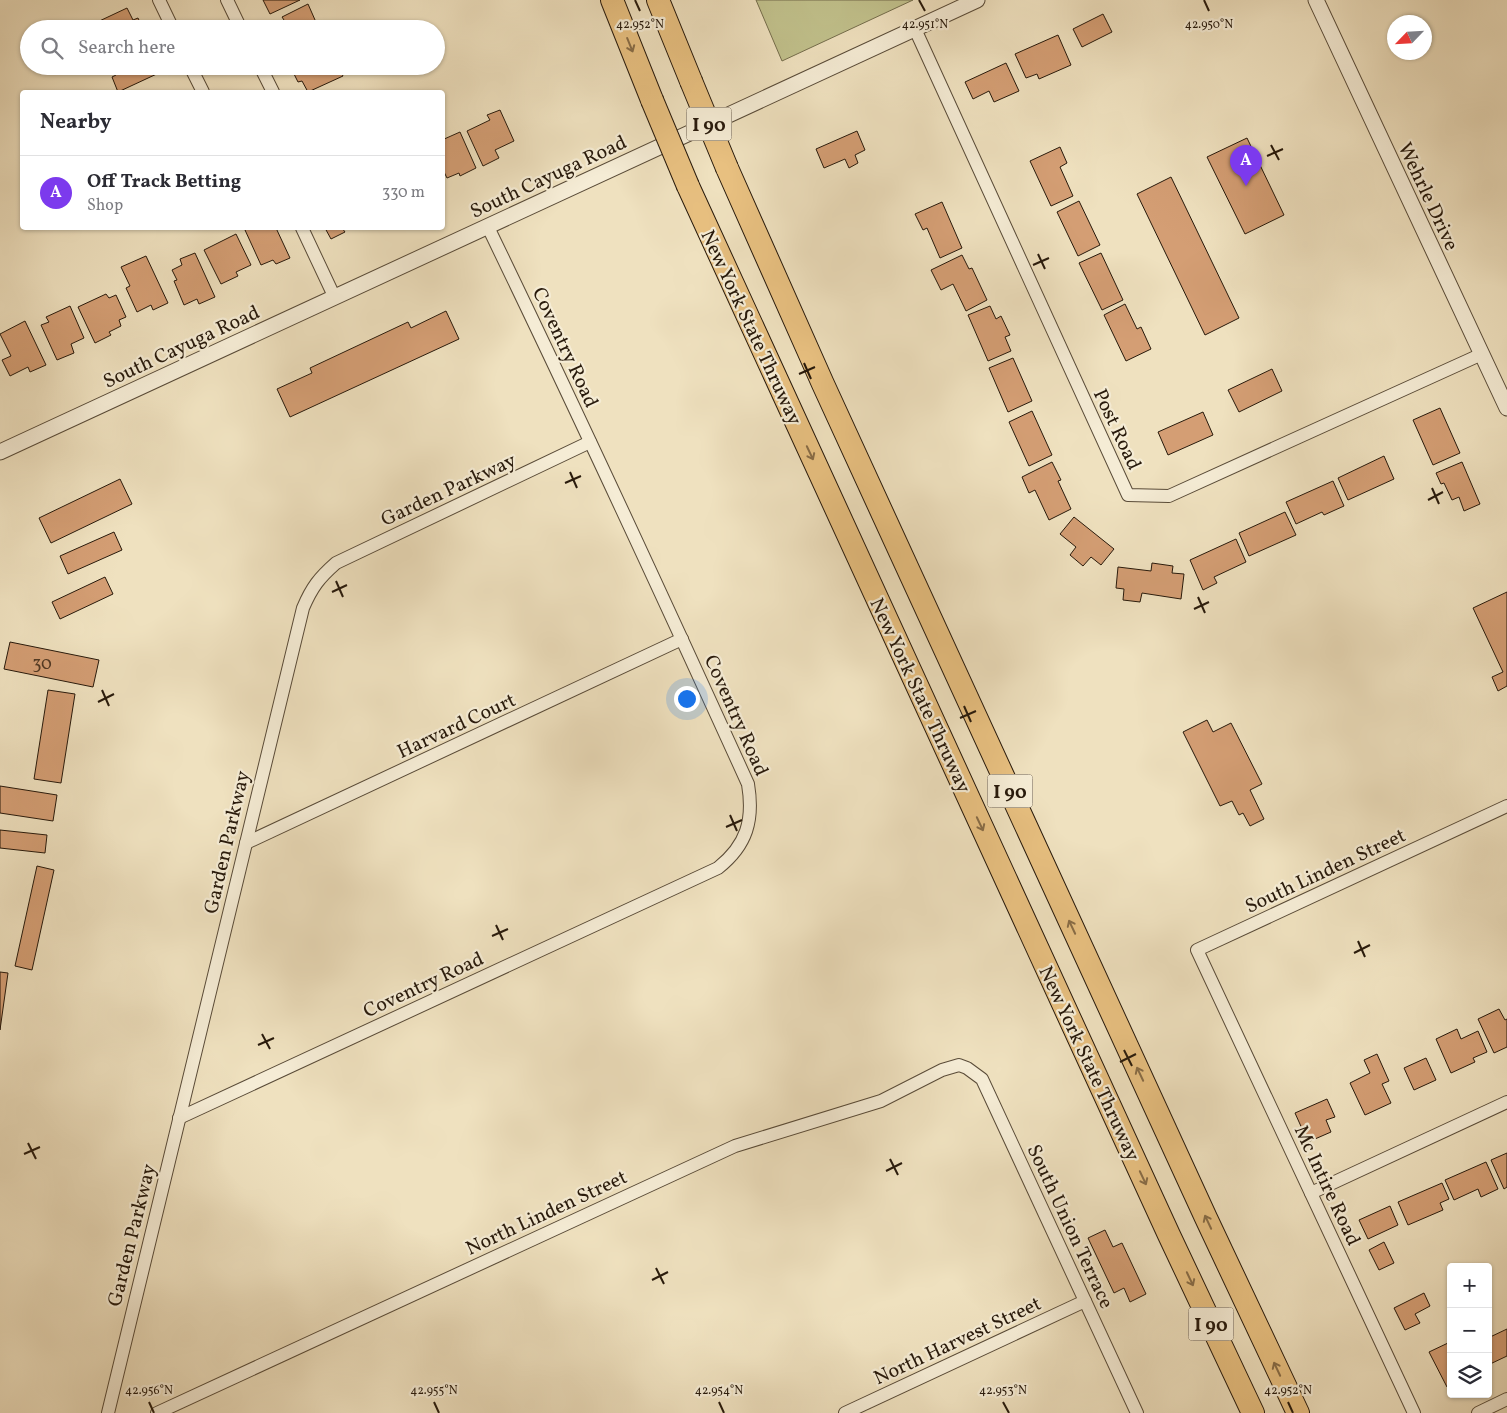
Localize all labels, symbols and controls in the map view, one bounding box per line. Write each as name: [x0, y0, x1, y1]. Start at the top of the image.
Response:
north arrow: [1387, 15, 1432, 60]
text: 42.952°N: [616, 17, 664, 33]
text: 42.951°N: [902, 17, 948, 33]
text: 42.950°N: [1185, 17, 1233, 33]
search box: [20, 20, 445, 75]
icon: search: [38, 34, 66, 62]
text: Search here: [78, 35, 175, 61]
one-way arrow: [626, 37, 635, 52]
text: Nearby: [40, 108, 111, 137]
road number: I 90: [686, 108, 732, 140]
street label: South Cayuga Road: [466, 129, 632, 226]
street label: Wehrle Drive: [1390, 138, 1465, 256]
pin: A: [1230, 145, 1262, 186]
text: Off Track Betting: [87, 169, 241, 195]
text: A: [50, 182, 62, 204]
text: 330 m: [382, 182, 425, 204]
text: Shop: [87, 195, 123, 217]
street label: New York State Thruway: [693, 226, 808, 430]
street label: Coventry Road: [524, 283, 604, 413]
street label: South Cayuga Road: [99, 299, 265, 396]
street label: Post Road: [1085, 385, 1147, 475]
one-way arrow: [806, 445, 816, 460]
street label: Garden Parkway: [377, 447, 521, 534]
street label: New York State Thruway: [862, 594, 977, 798]
street label: Coventry Road: [696, 651, 774, 781]
house number: 30: [32, 652, 52, 677]
your location: [674, 686, 700, 712]
street label: Harvard Court: [393, 687, 521, 767]
street label: Garden Parkway: [198, 768, 258, 917]
road number: I 90: [988, 774, 1032, 808]
one-way arrow: [976, 816, 986, 831]
street label: South Linden Street: [1241, 822, 1411, 921]
one-way arrow: [1067, 919, 1077, 934]
street label: Coventry Road: [359, 946, 489, 1026]
street label: New York State Thruway: [1031, 962, 1146, 1166]
one-way arrow: [1135, 1067, 1144, 1082]
street label: Mc Intire Road: [1286, 1121, 1366, 1251]
street label: South Union Terrace: [1019, 1140, 1120, 1314]
street label: Garden Parkway: [102, 1161, 164, 1310]
street label: North Linden Street: [462, 1164, 632, 1263]
one-way arrow: [1139, 1170, 1148, 1185]
one-way arrow: [1203, 1215, 1212, 1230]
map controls: [1447, 1263, 1492, 1398]
button: +: [1447, 1263, 1492, 1308]
one-way arrow: [1186, 1271, 1195, 1286]
street label: North Harvest Street: [869, 1291, 1046, 1393]
road number: I 90: [1188, 1308, 1234, 1340]
button: −: [1447, 1308, 1492, 1353]
button: layers: [1447, 1353, 1492, 1398]
one-way arrow: [1272, 1362, 1281, 1377]
text: 42.956°N: [125, 1383, 173, 1399]
text: 42.955°N: [410, 1383, 458, 1399]
text: 42.954°N: [695, 1383, 743, 1399]
text: 42.953°N: [979, 1383, 1027, 1399]
text: 42.952°N: [1264, 1383, 1312, 1399]

